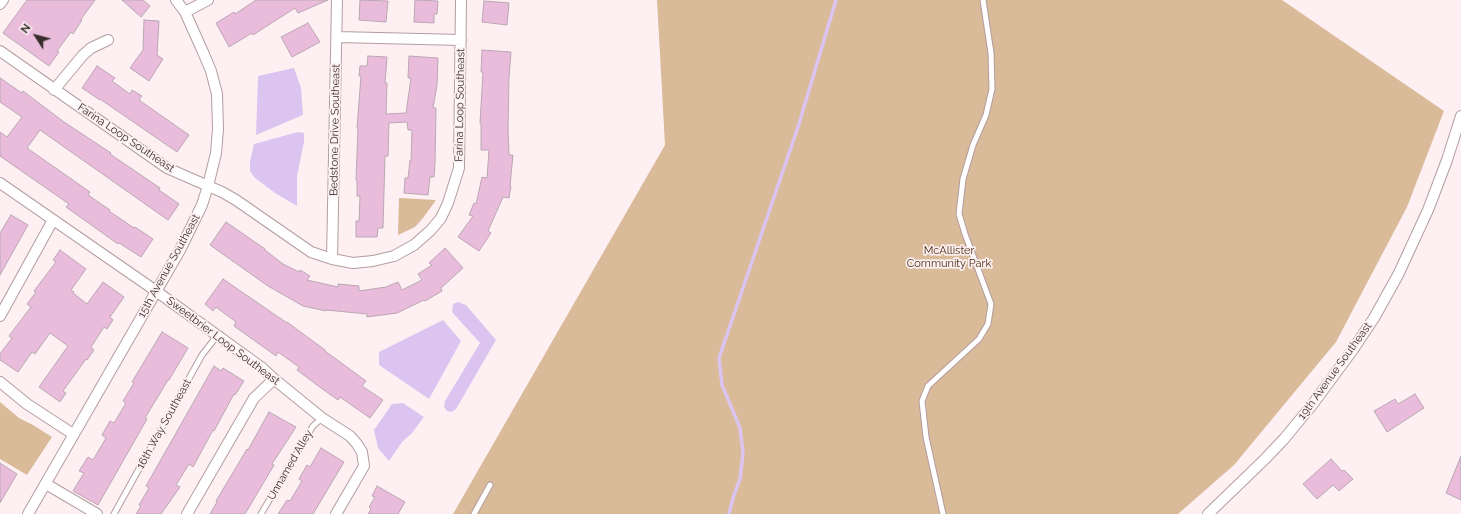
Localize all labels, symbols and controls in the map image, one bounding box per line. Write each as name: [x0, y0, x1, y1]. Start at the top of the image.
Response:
north arrow: [16, 16, 56, 56]
text: N: [18, 21, 34, 36]
street label: Farina Loop Southeast: [452, 48, 468, 162]
street label: Bedstone Drive Southeast: [327, 64, 343, 196]
street label: Farina Loop Southeast: [75, 101, 177, 175]
street label: 15th Avenue Southeast: [135, 212, 203, 320]
park label: McAllister Community Park: [907, 244, 991, 270]
street label: Sweetbrier Loop Southeast: [164, 294, 282, 388]
street label: 19th Avenue Southeast: [1295, 320, 1375, 422]
street label: 16th Way Southeast: [134, 377, 194, 471]
street label: Unnamed Alley: [265, 428, 315, 502]

